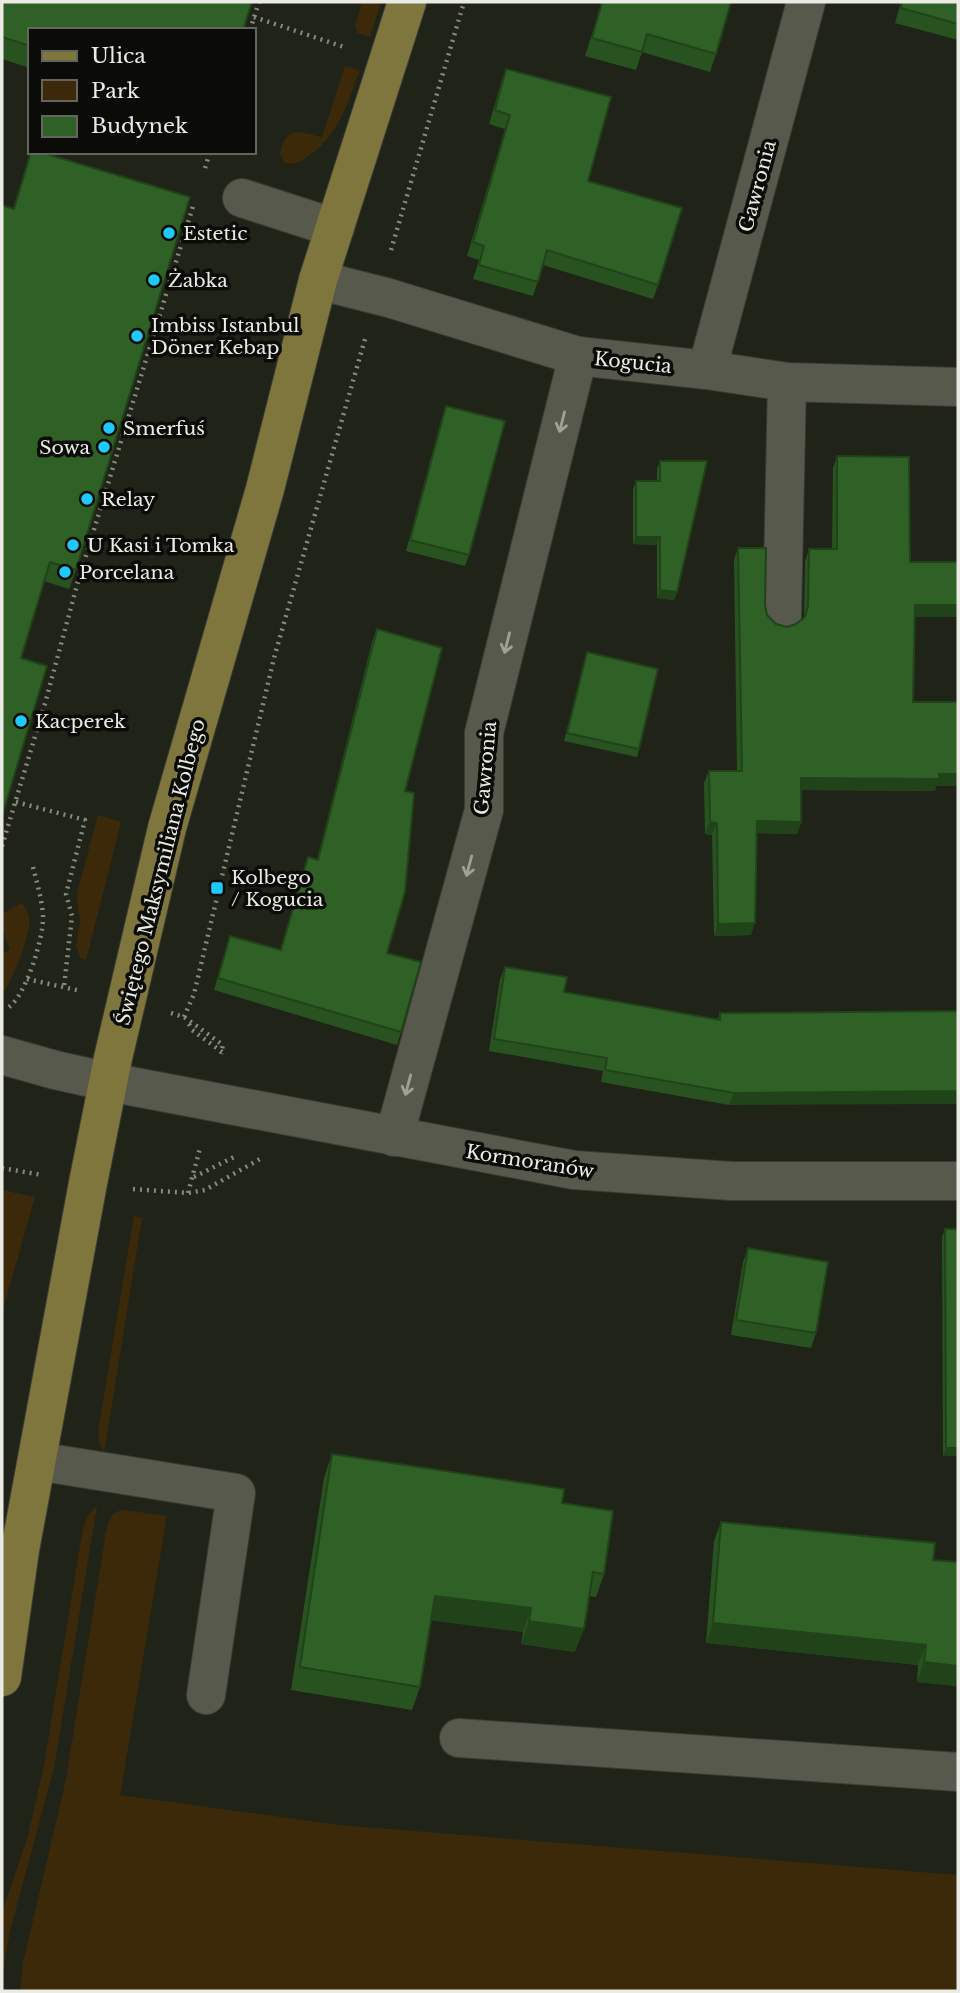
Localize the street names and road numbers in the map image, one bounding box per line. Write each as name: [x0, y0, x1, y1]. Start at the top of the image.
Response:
street label: Gawronia: [734, 137, 781, 235]
street label: Kogucia: [593, 347, 673, 378]
street label: Świętego Maksymiliana Kolbego: [111, 716, 210, 1028]
street label: Gawronia: [470, 720, 501, 816]
street label: Kormoranów: [464, 1140, 596, 1183]

